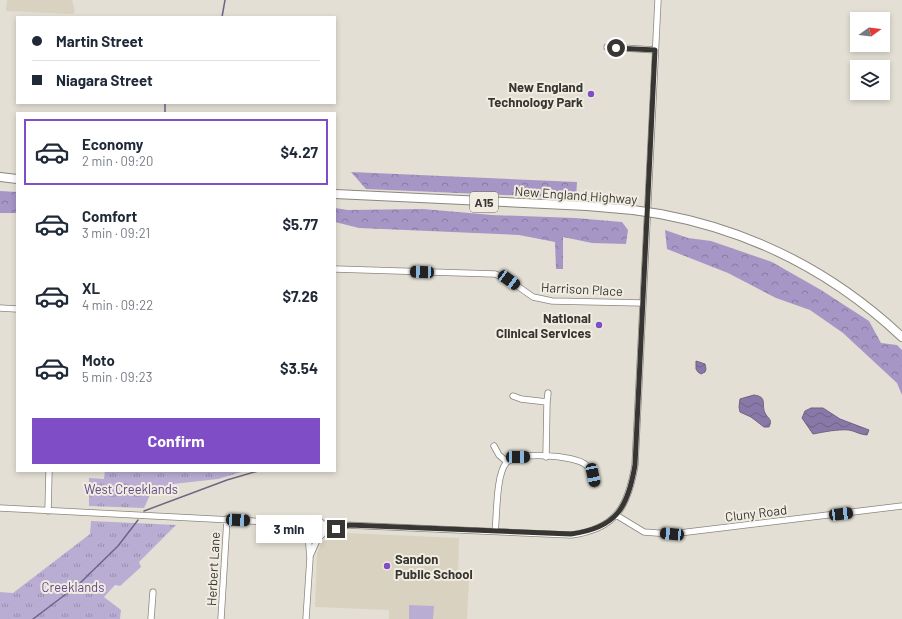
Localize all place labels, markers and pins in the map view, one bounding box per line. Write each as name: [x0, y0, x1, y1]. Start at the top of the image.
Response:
place label: New England Technology Park: [488, 79, 583, 110]
marker: New England Technology Park: [586, 89, 596, 99]
place label: National Clinical Services: [496, 310, 591, 341]
marker: National Clinical Services: [594, 320, 604, 330]
place label: Sandon Public School: [395, 551, 473, 582]
marker: Sandon Public School: [382, 561, 392, 571]

